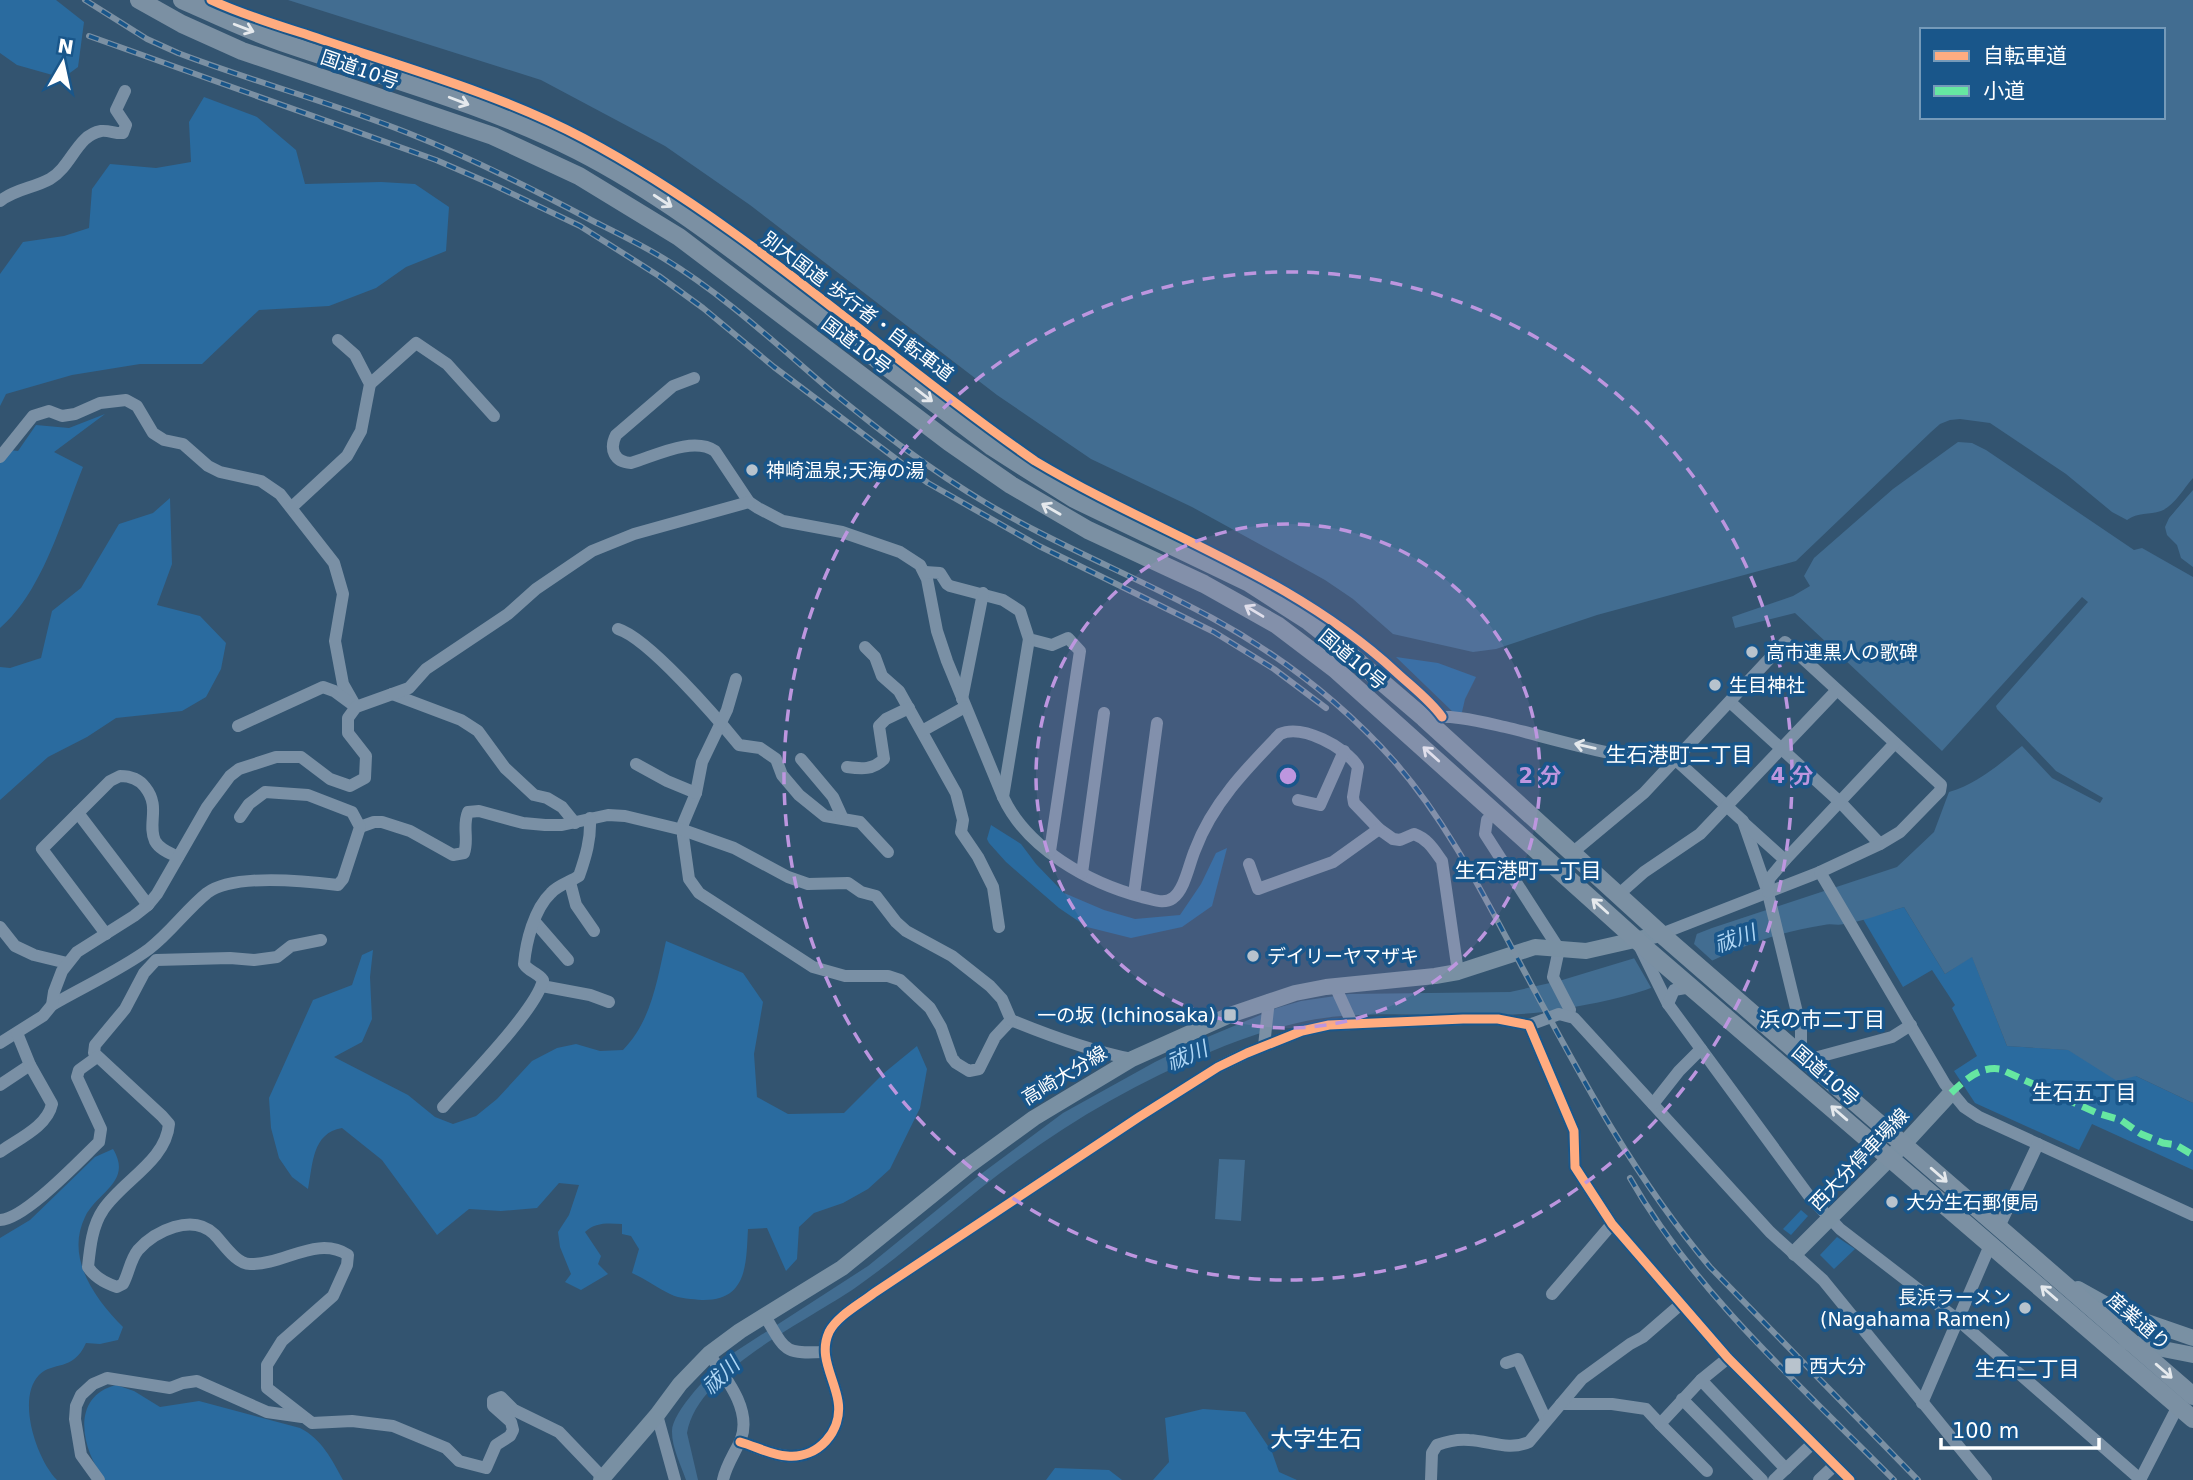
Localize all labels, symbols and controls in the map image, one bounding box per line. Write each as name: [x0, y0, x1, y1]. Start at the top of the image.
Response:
one-way arrow: [233, 23, 255, 35]
north arrow: [28, 28, 98, 98]
legend: [1920, 28, 2165, 119]
text: N: [56, 34, 75, 58]
text: 自転車道: [1983, 44, 2067, 68]
street label: 国道10号: [318, 45, 402, 93]
text: 小道: [1983, 79, 2025, 103]
one-way arrow: [448, 96, 470, 109]
one-way arrow: [653, 194, 673, 208]
street label: 別大国道 歩行者・自転車道: [758, 227, 958, 385]
street label: 国道10号: [818, 312, 896, 378]
one-way arrow: [914, 388, 933, 403]
place label: 神崎温泉;天海の湯: [766, 459, 924, 481]
marker: 神崎温泉;天海の湯: [744, 462, 760, 478]
one-way arrow: [1041, 502, 1061, 516]
one-way arrow: [1244, 604, 1264, 618]
street label: 国道10号: [1315, 624, 1391, 694]
place label: 高市連黒人の歌碑: [1766, 641, 1918, 663]
marker: 高市連黒人の歌碑: [1744, 644, 1760, 660]
place label: 生目神社: [1729, 674, 1805, 696]
marker: 生目神社: [1707, 677, 1723, 693]
one-way arrow: [1574, 739, 1597, 752]
district label: 生石港町二丁目: [1606, 743, 1753, 767]
one-way arrow: [1423, 745, 1440, 762]
centre of rings: [1276, 764, 1300, 788]
text: 2 分: [1519, 764, 1561, 788]
text: 4 分: [1771, 764, 1813, 788]
district label: 生石港町一丁目: [1455, 859, 1602, 883]
one-way arrow: [1591, 898, 1609, 914]
water label: 祓川: [1711, 920, 1761, 957]
place label: デイリーヤマザキ: [1267, 945, 1419, 967]
marker: デイリーヤマザキ: [1245, 948, 1261, 964]
place label: 一の坂 (Ichinosaka): [1037, 1004, 1216, 1026]
marker: 一の坂 (Ichinosaka): [1222, 1007, 1238, 1023]
district label: 浜の市二丁目: [1759, 1008, 1885, 1032]
water label: 祓川: [1163, 1036, 1213, 1075]
street label: 国道10号: [1788, 1040, 1864, 1110]
street label: 高崎大分線: [1018, 1041, 1110, 1109]
district label: 生石五丁目: [2032, 1081, 2137, 1105]
street label: 西大分停車場線: [1805, 1104, 1913, 1214]
one-way arrow: [1830, 1105, 1848, 1121]
one-way arrow: [1930, 1167, 1948, 1183]
place label: 大分生石郵便局: [1906, 1191, 2039, 1213]
marker: 大分生石郵便局: [1884, 1194, 1900, 1210]
one-way arrow: [2040, 1285, 2058, 1301]
place label: 長浜ラーメン (Nagahama Ramen): [1820, 1286, 2011, 1330]
street label: 産業通り: [2103, 1288, 2175, 1354]
marker: 長浜ラーメン (Nagahama Ramen): [2017, 1300, 2033, 1316]
water label: 祓川: [698, 1351, 746, 1399]
place label: 西大分: [1809, 1355, 1866, 1377]
marker: 西大分: [1783, 1356, 1803, 1376]
district label: 生石二丁目: [1975, 1357, 2080, 1381]
one-way arrow: [2155, 1363, 2173, 1379]
scale bar: [1941, 1406, 2098, 1450]
text: 100 m: [1952, 1419, 2019, 1443]
district label: 大字生石: [1270, 1426, 1362, 1452]

